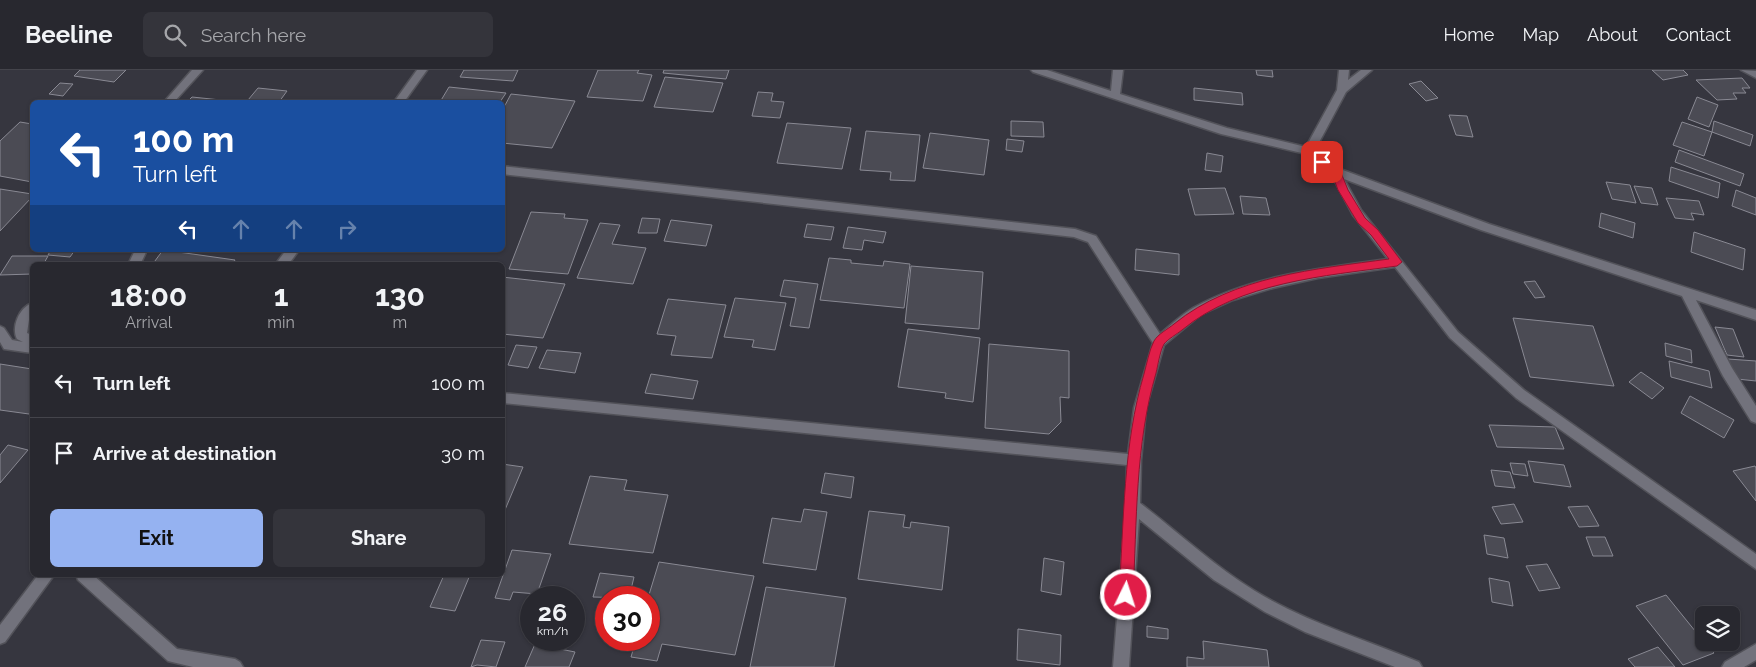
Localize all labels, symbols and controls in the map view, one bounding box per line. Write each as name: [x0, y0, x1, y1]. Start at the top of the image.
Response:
search box: [143, 12, 493, 57]
text: Beeline: [25, 20, 113, 49]
icon: search: [161, 21, 189, 49]
text: Search here: [201, 24, 306, 46]
text: Home: [1443, 24, 1494, 45]
text: Map: [1522, 24, 1559, 45]
text: About: [1587, 24, 1638, 45]
text: Contact: [1666, 24, 1731, 45]
text: 100 m: [133, 119, 234, 160]
icon: left: [50, 120, 115, 185]
pin: [1301, 141, 1343, 183]
icon: arrive: [1308, 148, 1336, 176]
text: Turn left: [133, 161, 217, 187]
icon: left: [174, 215, 202, 243]
icon: ahead: [227, 215, 255, 243]
icon: ahead: [280, 215, 308, 243]
icon: right: [333, 215, 361, 243]
text: 18:00: [110, 278, 187, 313]
text: 1: [274, 278, 289, 313]
text: 130: [375, 278, 425, 313]
text: Arrival: [125, 313, 172, 332]
text: min: [267, 313, 295, 332]
text: m: [393, 313, 407, 332]
icon: left: [50, 369, 78, 397]
text: Turn left: [93, 372, 170, 394]
text: 100 m: [431, 372, 485, 394]
icon: arrive: [50, 439, 78, 467]
text: Arrive at destination: [93, 442, 277, 464]
text: 30 m: [441, 442, 485, 464]
button: Exit: [50, 509, 263, 567]
button: Share: [273, 509, 485, 567]
position arrow: [1099, 568, 1151, 620]
speed limit sign: 30: [595, 586, 660, 651]
text: 26: [538, 597, 567, 627]
map controls: [1695, 606, 1740, 651]
button: layers: [1695, 606, 1740, 651]
text: km/h: [537, 624, 568, 638]

